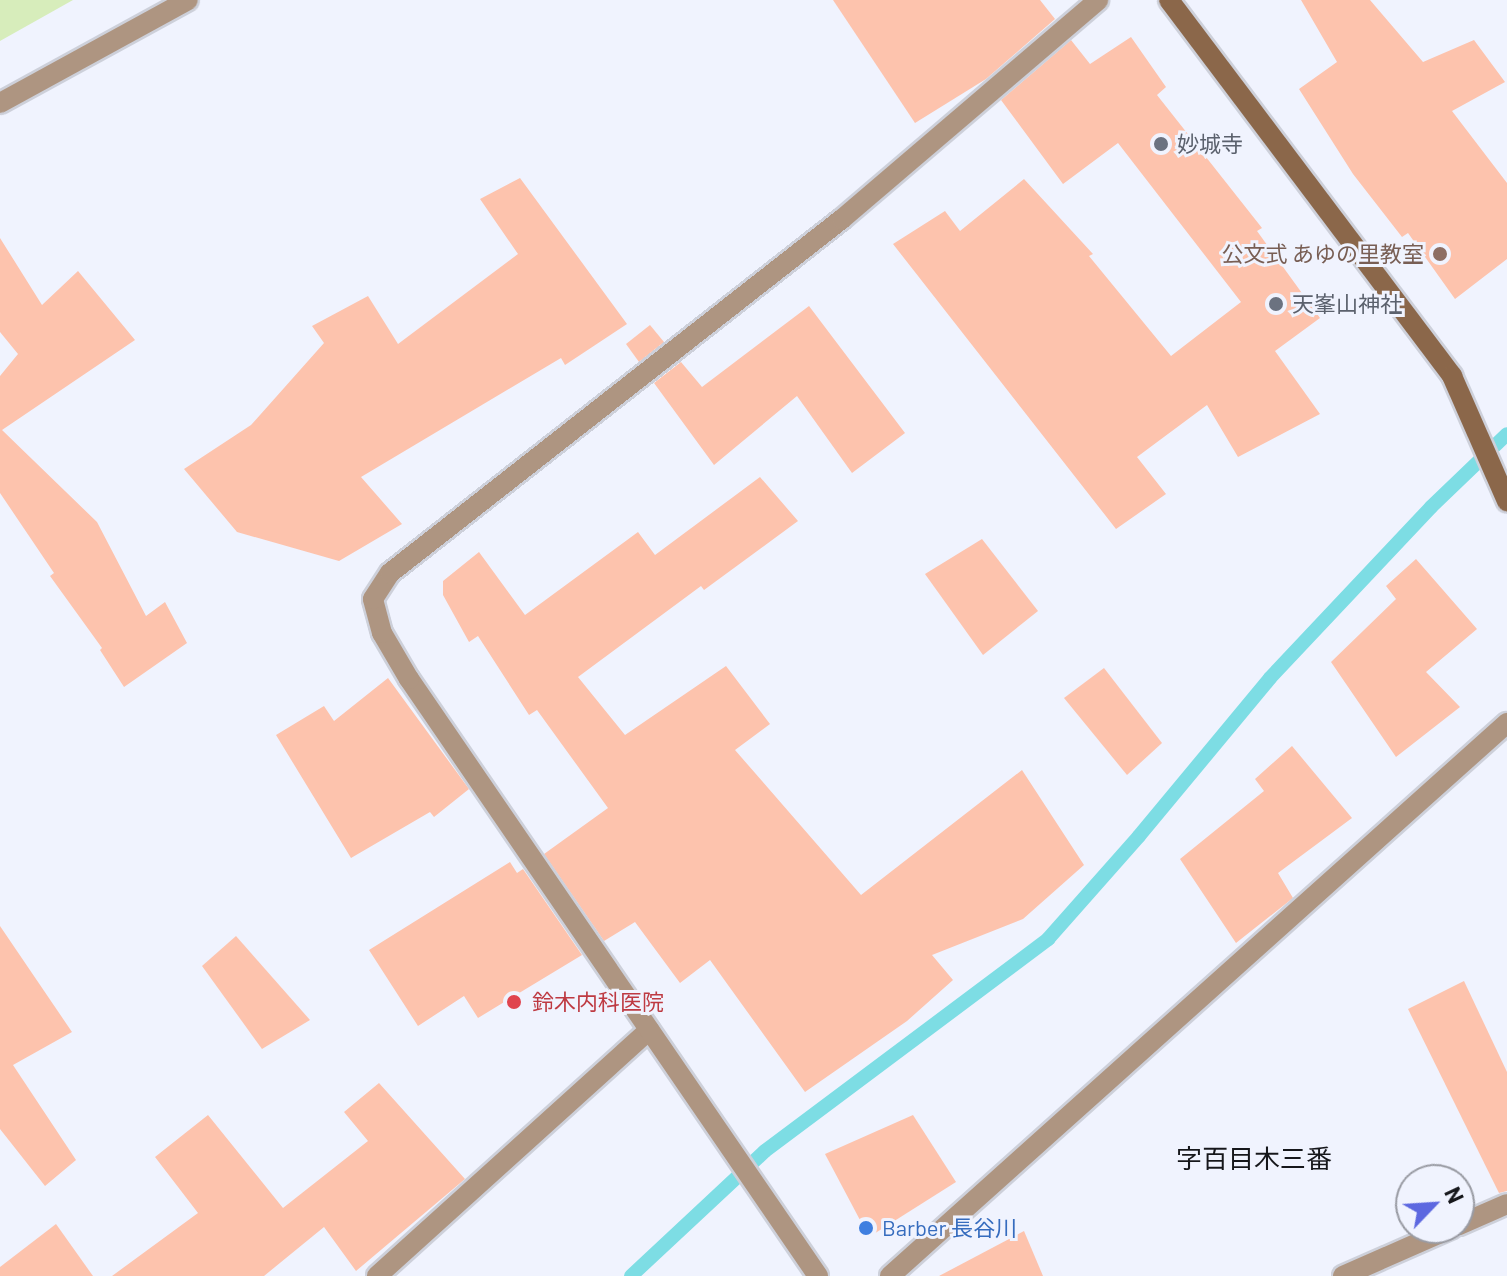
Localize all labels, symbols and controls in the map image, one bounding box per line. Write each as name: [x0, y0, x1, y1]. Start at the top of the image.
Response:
place label: 妙城寺: [1177, 131, 1243, 157]
marker: 妙城寺: [1152, 135, 1170, 153]
place label: 公文式 あゆの里教室: [1222, 241, 1424, 267]
marker: 公文式 あゆの里教室: [1431, 245, 1449, 263]
place label: 天峯山神社: [1292, 291, 1402, 317]
marker: 天峯山神社: [1267, 295, 1285, 313]
place label: 鈴木内科医院: [532, 989, 664, 1015]
marker: 鈴木内科医院: [503, 991, 525, 1013]
district label: 字百目木三番: [1176, 1142, 1332, 1174]
north arrow: [1395, 1164, 1475, 1244]
text: N: [1440, 1183, 1470, 1207]
place label: Barber 長谷川: [882, 1215, 1017, 1241]
marker: Barber 長谷川: [857, 1219, 875, 1237]

